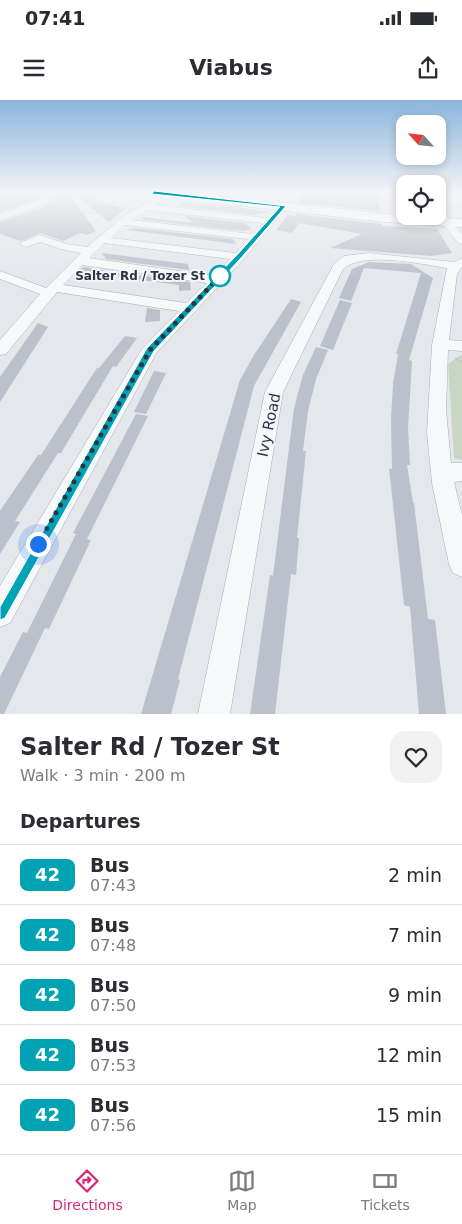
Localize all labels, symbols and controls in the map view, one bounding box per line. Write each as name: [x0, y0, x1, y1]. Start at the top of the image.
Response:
text: 07:41: [25, 7, 85, 29]
icon: menu: [20, 54, 48, 82]
icon: share: [414, 54, 442, 82]
text: Viabus: [189, 55, 273, 80]
north arrow: [396, 115, 446, 165]
map controls: [396, 115, 446, 225]
button: locate: [396, 175, 446, 225]
marker: Salter Rd / Tozer St: [209, 265, 231, 287]
place label: Salter Rd / Tozer St: [75, 269, 205, 283]
street label: Ivy Road: [253, 392, 285, 458]
your location: [26, 532, 51, 557]
button: heart: [390, 731, 442, 783]
text: Salter Rd / Tozer St: [20, 733, 280, 761]
text: Walk · 3 min · 200 m: [20, 766, 185, 785]
text: Departures: [20, 810, 141, 832]
text: Bus: [90, 854, 129, 876]
text: 42: [35, 864, 60, 885]
text: 2 min: [388, 864, 442, 886]
text: 07:43: [90, 876, 136, 895]
text: Bus: [90, 914, 129, 936]
text: 42: [35, 924, 60, 945]
text: 7 min: [388, 924, 442, 946]
text: 07:48: [90, 936, 136, 955]
text: Bus: [90, 974, 129, 996]
text: 42: [35, 984, 60, 1005]
text: 9 min: [388, 984, 442, 1006]
text: 07:50: [90, 996, 136, 1015]
text: Bus: [90, 1034, 129, 1056]
text: 42: [35, 1044, 60, 1065]
text: 12 min: [376, 1044, 442, 1066]
text: 07:53: [90, 1056, 136, 1075]
text: Bus: [90, 1094, 129, 1116]
text: 42: [35, 1104, 60, 1125]
text: 15 min: [376, 1104, 442, 1126]
text: 07:56: [90, 1116, 136, 1135]
tab: Directions: [52, 1167, 123, 1213]
tab: Map: [227, 1167, 257, 1213]
tab: Tickets: [361, 1167, 410, 1213]

